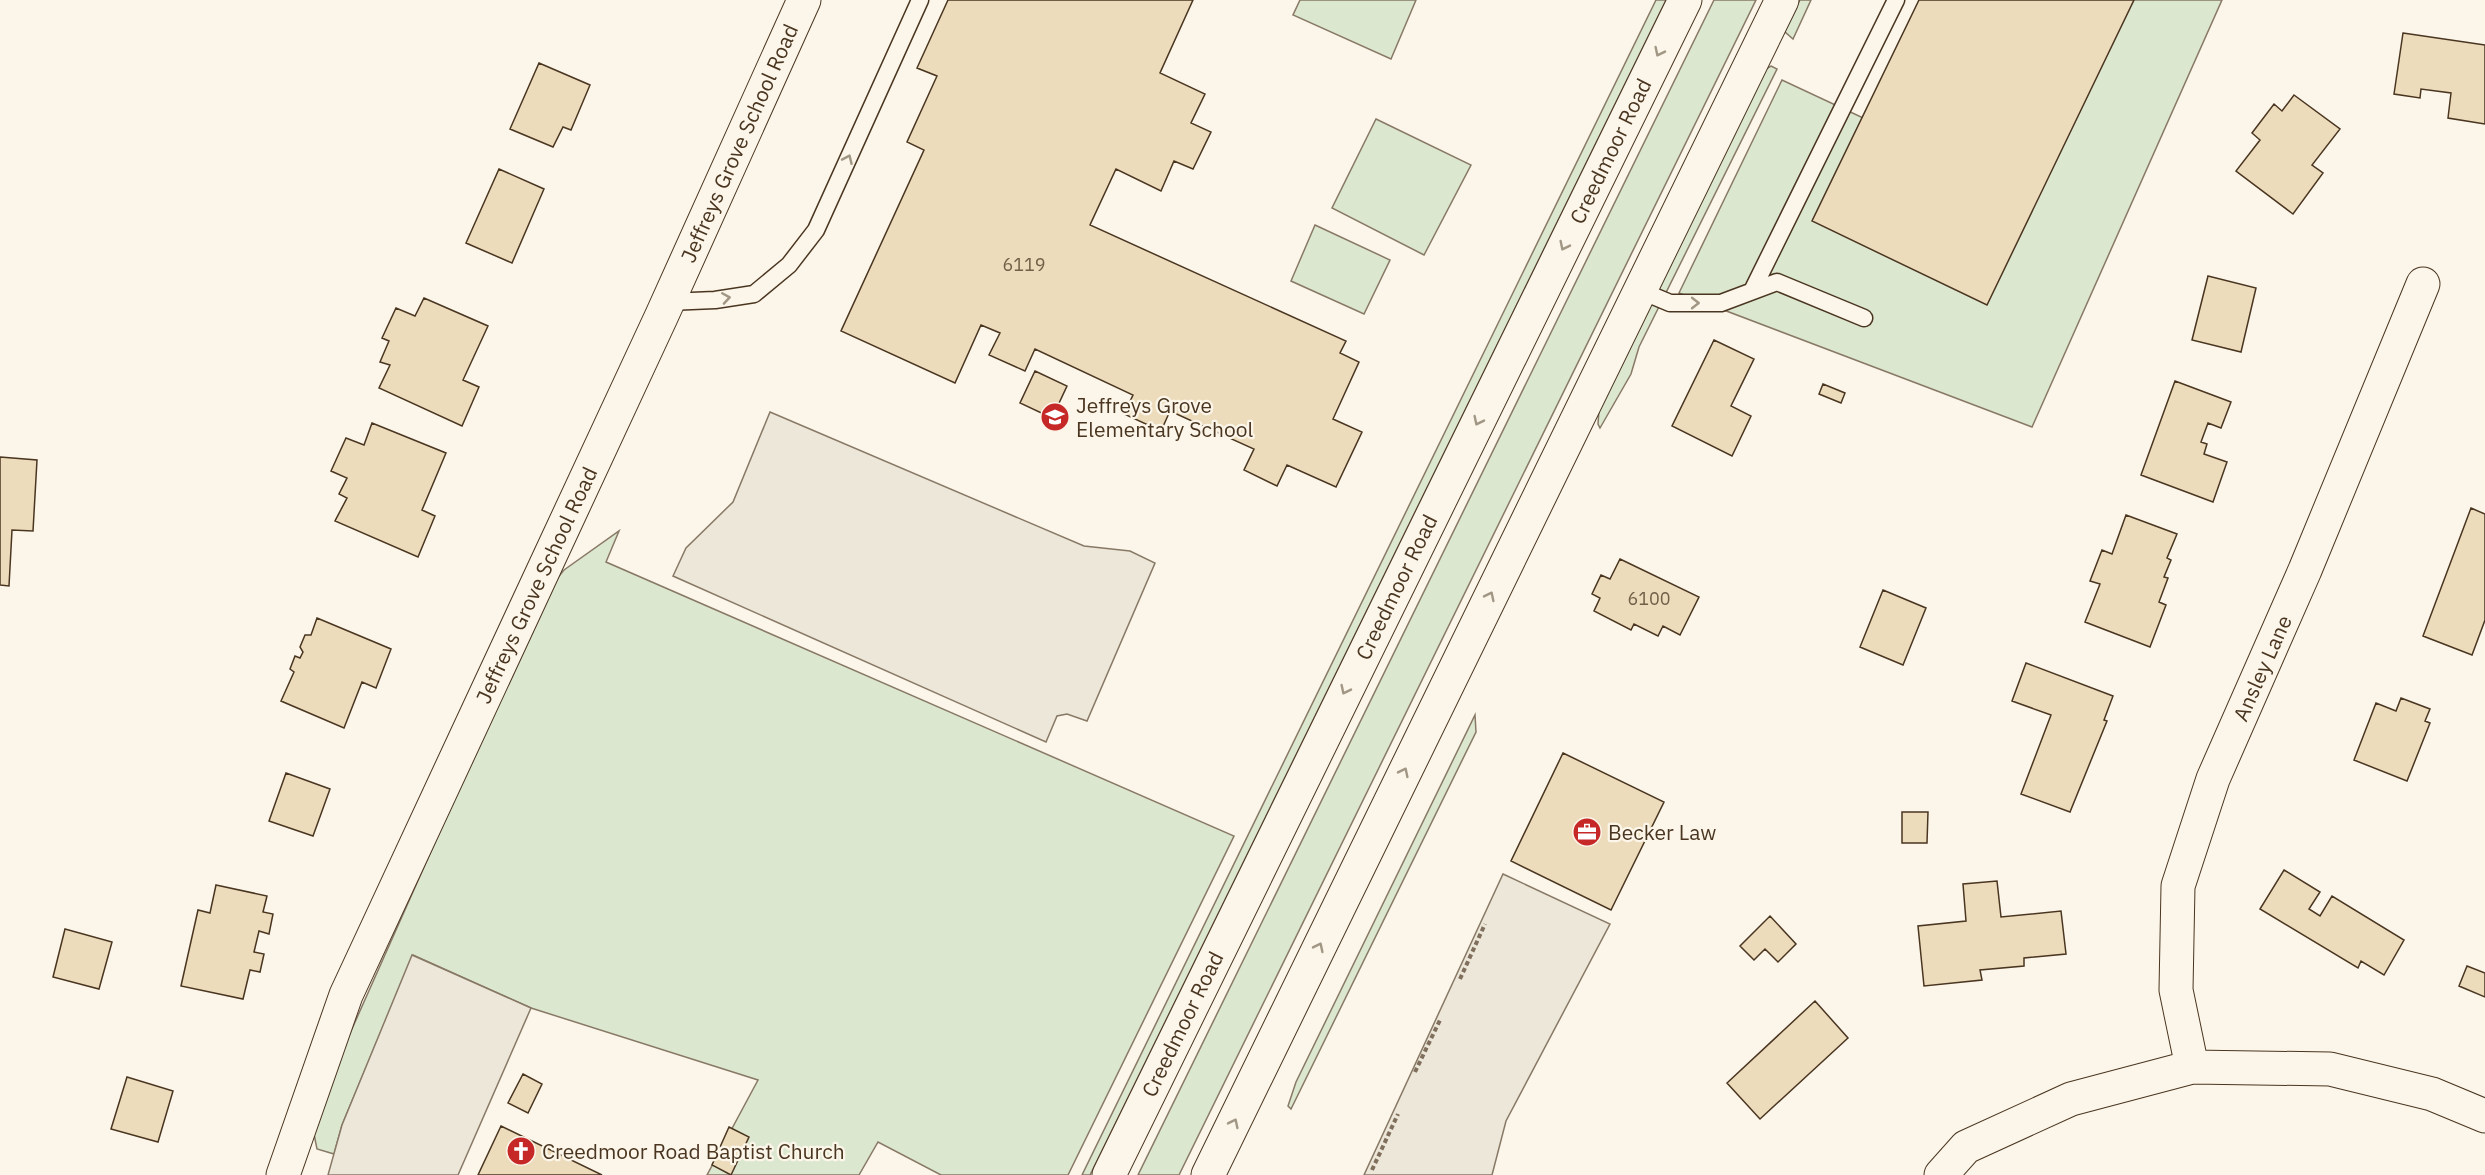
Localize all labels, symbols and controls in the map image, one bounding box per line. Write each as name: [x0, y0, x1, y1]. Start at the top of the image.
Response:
street label: Jeffreys Grove School Road: [674, 19, 804, 267]
one-way arrow: [1655, 46, 1666, 57]
street label: Creedmoor Road: [1563, 74, 1657, 228]
one-way arrow: [840, 154, 852, 165]
one-way arrow: [1559, 240, 1571, 251]
house number: 6119: [1002, 253, 1046, 276]
one-way arrow: [721, 292, 731, 305]
one-way arrow: [1690, 297, 1699, 309]
place label: Jeffreys Grove Elementary School: [1076, 391, 1253, 443]
school or university icon: Jeffreys Grove Elementary School: [1039, 401, 1071, 433]
one-way arrow: [1473, 415, 1485, 426]
street label: Jeffreys Grove School Road: [469, 462, 603, 708]
street label: Creedmoor Road: [1349, 510, 1443, 664]
house number: 6100: [1627, 587, 1671, 610]
one-way arrow: [1482, 592, 1494, 603]
street label: Ansley Lane: [2226, 611, 2298, 725]
one-way arrow: [1341, 684, 1352, 695]
one-way arrow: [1397, 767, 1409, 778]
office icon: Becker Law: [1571, 816, 1603, 848]
place label: Becker Law: [1608, 818, 1717, 846]
one-way arrow: [1312, 943, 1324, 954]
street label: Creedmoor Road: [1135, 947, 1229, 1101]
one-way arrow: [1227, 1118, 1238, 1129]
church icon: Creedmoor Road Baptist Church: [505, 1135, 537, 1167]
place label: Creedmoor Road Baptist Church: [542, 1137, 845, 1165]

